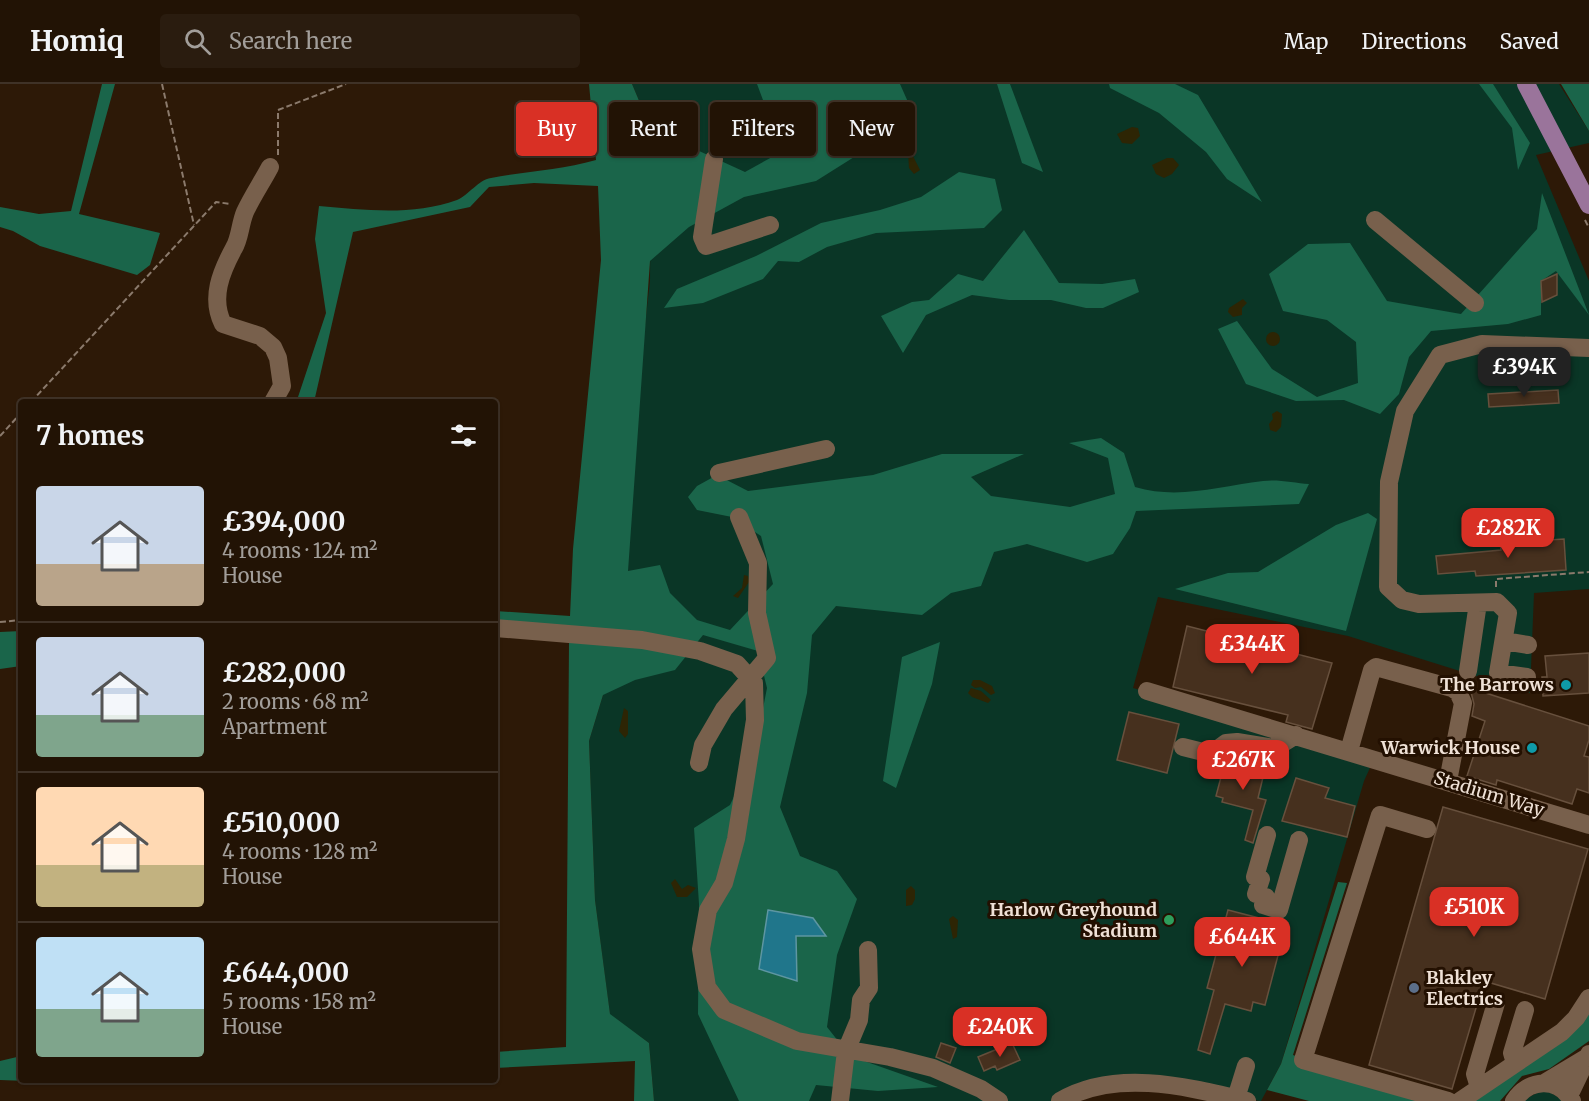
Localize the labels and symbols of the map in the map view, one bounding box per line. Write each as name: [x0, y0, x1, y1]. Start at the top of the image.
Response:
pin: £394K: [1482, 347, 1566, 398]
pin: £282K: [1466, 508, 1550, 559]
pin: £344K: [1210, 624, 1294, 675]
place label: The Barrows: [1440, 673, 1554, 696]
marker: The Barrows: [1559, 678, 1573, 692]
place label: Warwick House: [1380, 736, 1520, 759]
pin: £267K: [1201, 740, 1285, 791]
marker: Warwick House: [1525, 741, 1539, 755]
street label: Stadium Way: [1431, 766, 1548, 821]
pin: £510K: [1432, 887, 1516, 938]
place label: Harlow Greyhound Stadium: [989, 898, 1157, 942]
marker: Harlow Greyhound Stadium: [1162, 913, 1176, 927]
pin: £644K: [1200, 917, 1284, 968]
place label: Blakley Electrics: [1426, 966, 1503, 1010]
marker: Blakley Electrics: [1407, 981, 1421, 995]
pin: £240K: [958, 1007, 1042, 1058]

